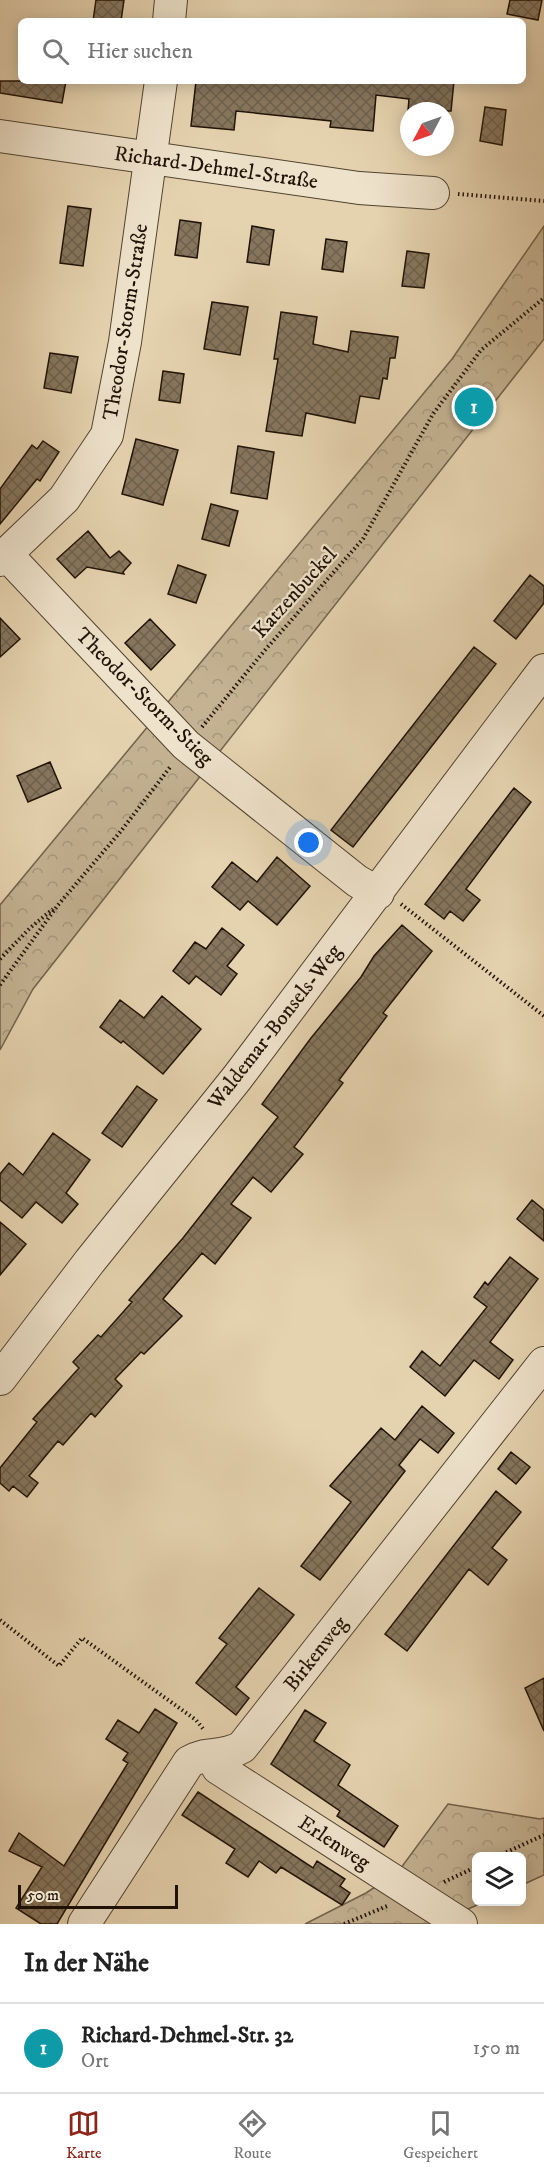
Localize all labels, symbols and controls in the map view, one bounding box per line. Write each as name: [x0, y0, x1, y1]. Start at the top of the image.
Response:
search box: [18, 18, 526, 84]
icon: search: [39, 35, 72, 68]
text: Hier suchen: [87, 38, 193, 65]
north arrow: [400, 102, 454, 156]
street label: Richard-Dehmel-Straße: [112, 141, 320, 195]
street label: Theodor-Storm-Straße: [98, 222, 154, 422]
pin: 1: [454, 384, 494, 430]
street label: Katzenbuckel: [247, 542, 343, 644]
street label: Theodor-Storm-Stieg: [69, 622, 219, 772]
your location: [294, 828, 323, 857]
street label: Waldemar-Bonsels-Weg: [202, 939, 348, 1116]
street label: Birkenweg: [279, 1611, 354, 1697]
street label: Erlenweg: [293, 1810, 376, 1876]
map controls: [472, 1852, 526, 1906]
button: layers: [472, 1852, 526, 1906]
scale bar: [18, 1882, 178, 1910]
text: 50 m: [27, 1885, 59, 1905]
text: In der Nähe: [24, 1947, 149, 1980]
text: Richard-Dehmel-Str. 32: [81, 2022, 293, 2049]
text: 1: [40, 2036, 47, 2061]
text: 150 m: [473, 2036, 520, 2061]
text: Ort: [81, 2049, 109, 2074]
tab: Karte: [66, 2107, 102, 2163]
tab: Route: [234, 2107, 271, 2163]
tab: Gespeichert: [403, 2107, 478, 2163]

